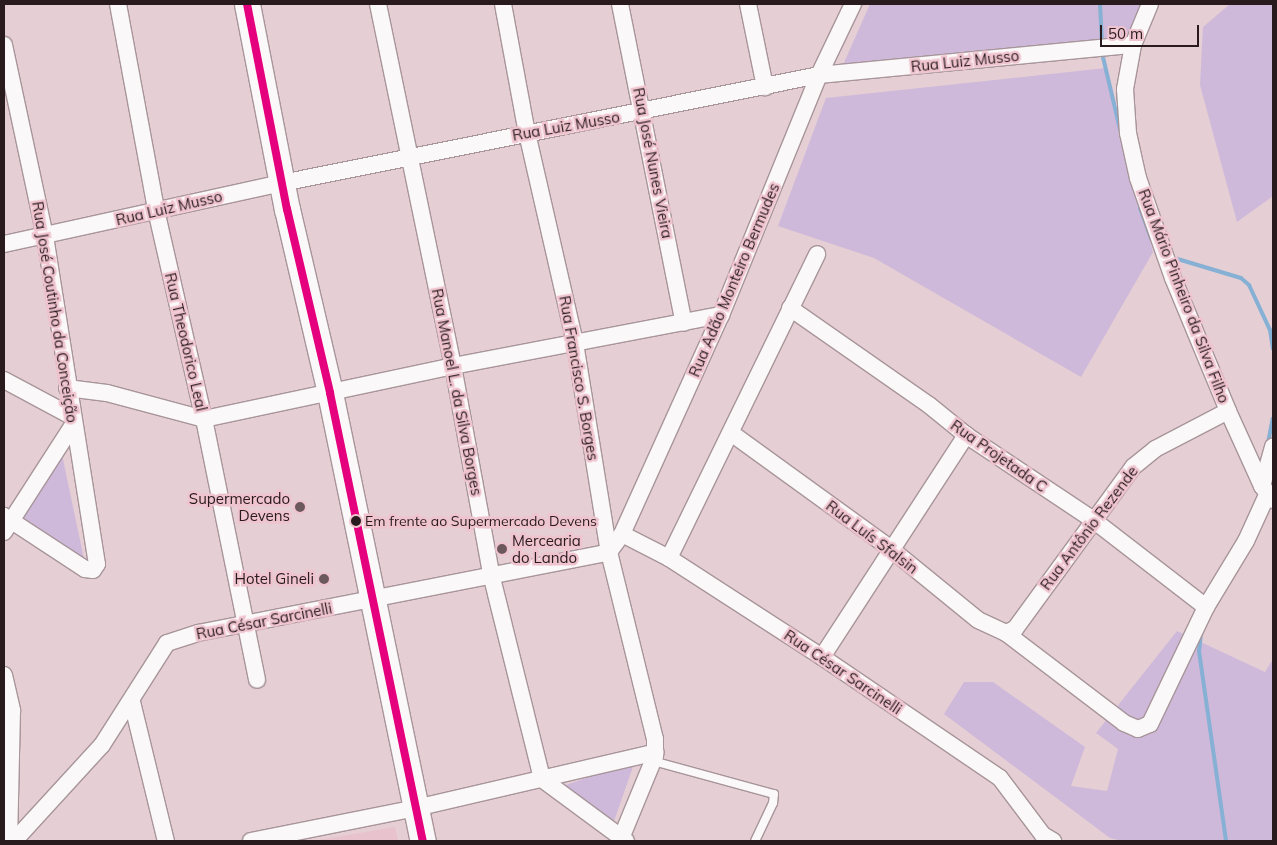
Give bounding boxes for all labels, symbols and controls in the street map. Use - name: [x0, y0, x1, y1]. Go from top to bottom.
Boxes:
- scale bar: [1102, 15, 1201, 47]
- text: 50 m: [1108, 24, 1143, 43]
- street label: Rua Luiz Musso: [910, 46, 1020, 76]
- street label: Rua José Nunes Vieira: [630, 86, 676, 240]
- street label: Rua Luiz Musso: [511, 108, 621, 144]
- street label: Rua Adão Monteiro Bermudes: [685, 180, 783, 380]
- street label: Rua Mário Pinheiro da Silva Filho: [1135, 186, 1233, 406]
- street label: Rua Luiz Musso: [114, 187, 224, 229]
- street label: Rua José Coutinho da Conceição: [29, 200, 81, 424]
- street label: Rua Theodorico Leal: [161, 271, 211, 413]
- street label: Rua Manoel L. da Silva Borges: [428, 287, 486, 497]
- street label: Rua Francisco S. Borges: [556, 294, 602, 462]
- street label: Rua Projetada C: [947, 416, 1051, 496]
- street label: Rua Antônio Rezende: [1037, 463, 1141, 593]
- place label: Supermercado Devens: [189, 489, 290, 524]
- street label: Rua Luís Sfalsin: [823, 497, 921, 577]
- marker: Supermercado Devens: [294, 501, 306, 513]
- place label: Em frente ao Supermercado Devens: [365, 513, 597, 529]
- marker: Em frente ao Supermercado Devens: [351, 516, 361, 526]
- place label: Mercearia do Lando: [512, 531, 581, 566]
- marker: Mercearia do Lando: [496, 543, 508, 555]
- place label: Hotel Gineli: [235, 570, 314, 588]
- marker: Hotel Gineli: [318, 573, 330, 585]
- street label: Rua César Sarcinelli: [195, 599, 333, 643]
- street label: Rua César Sarcinelli: [781, 626, 905, 718]

